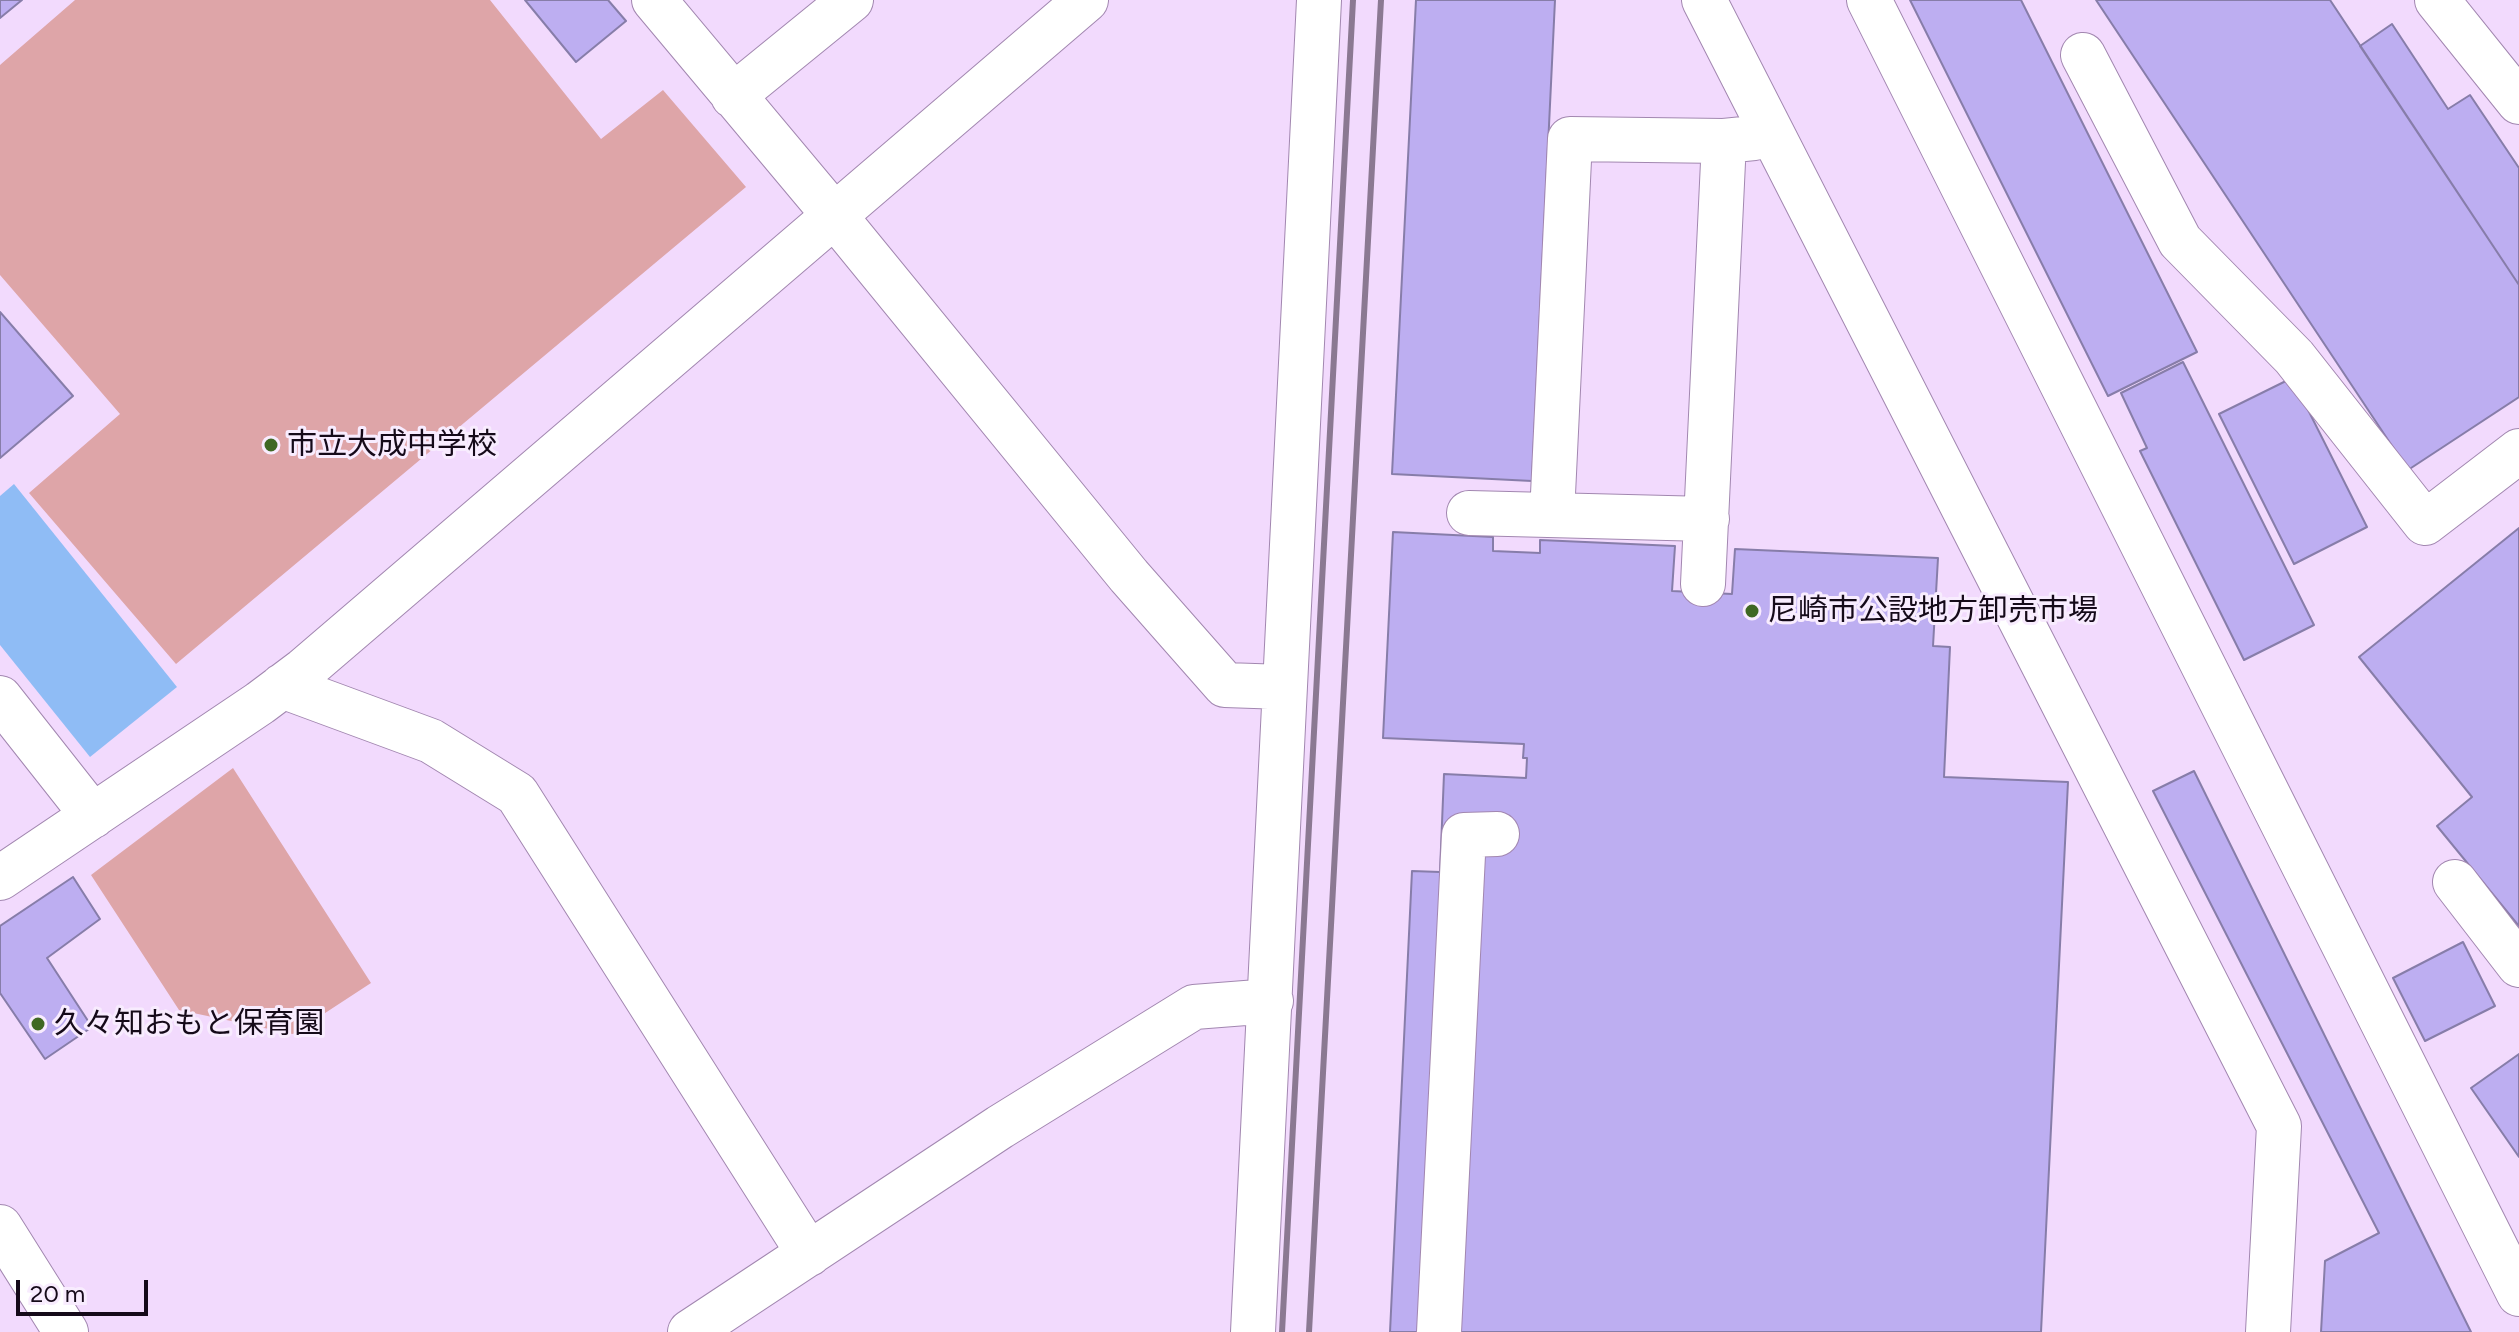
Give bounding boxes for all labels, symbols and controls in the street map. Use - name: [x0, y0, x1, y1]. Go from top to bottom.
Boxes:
- place label: 市立大成中学校: [287, 427, 497, 463]
- marker: 市立大成中学校: [262, 436, 280, 454]
- place label: 尼崎市公設地方卸売市場: [1768, 593, 2098, 629]
- marker: 尼崎市公設地方卸売市場: [1743, 602, 1761, 620]
- place label: 久々知おもと保育園: [54, 1006, 324, 1042]
- marker: 久々知おもと保育園: [29, 1015, 47, 1033]
- scale bar: [20, 1264, 152, 1314]
- text: 20 m: [30, 1279, 85, 1308]

